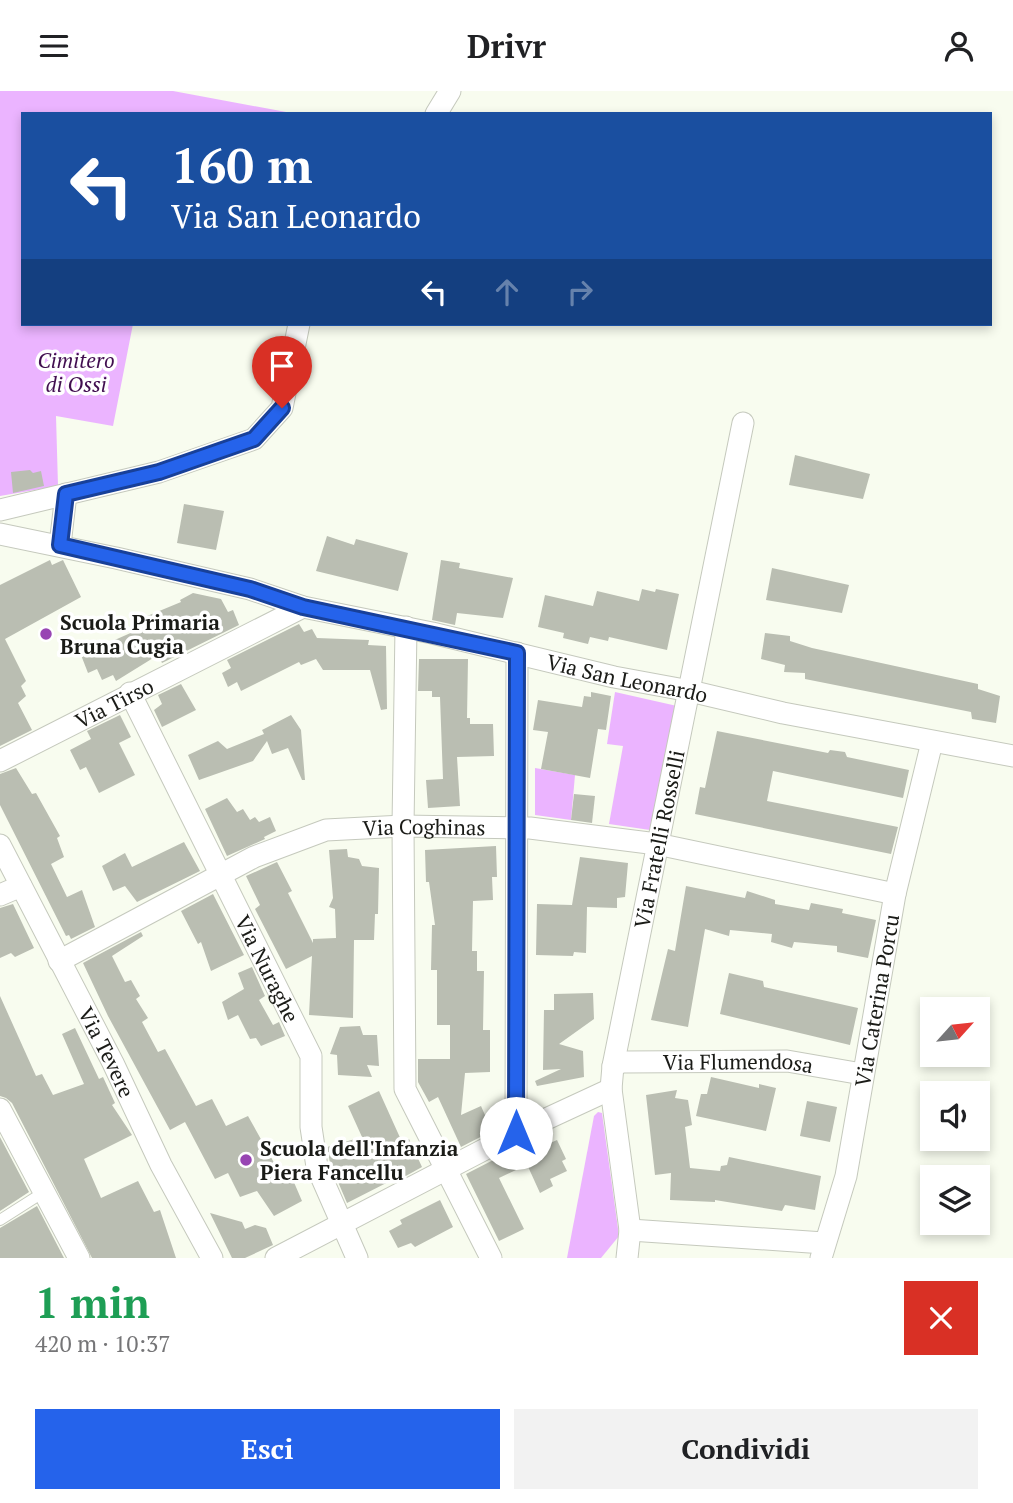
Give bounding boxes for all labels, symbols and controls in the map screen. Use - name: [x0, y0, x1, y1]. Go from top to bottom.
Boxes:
- text: Drivr: [467, 25, 546, 67]
- icon: menu: [35, 27, 73, 65]
- icon: person: [940, 27, 978, 65]
- text: 160 m: [171, 132, 313, 197]
- icon: left: [56, 140, 147, 231]
- text: Via San Leonardo: [171, 195, 421, 237]
- icon: left: [415, 273, 453, 311]
- icon: ahead: [488, 273, 526, 311]
- icon: right: [561, 273, 599, 311]
- pin: [252, 336, 312, 408]
- park label: Cimitero di Ossi: [37, 346, 115, 398]
- icon: arrive: [263, 347, 301, 385]
- place label: Scuola Primaria Bruna Cugia: [60, 608, 220, 660]
- marker: Scuola Primaria Bruna Cugia: [38, 626, 54, 642]
- street label: Via San Leonardo: [544, 647, 711, 709]
- street label: Via Tirso: [70, 671, 158, 735]
- street label: Via Fratelli Rosselli: [627, 747, 691, 931]
- street label: Via Coghinas: [362, 812, 486, 842]
- street label: Via Nuraghe: [229, 910, 306, 1027]
- street label: Via Caterina Porcu: [848, 912, 905, 1089]
- north arrow: [920, 997, 990, 1067]
- map controls: [920, 997, 990, 1235]
- street label: Via Tevere: [72, 1002, 141, 1102]
- street label: Via Flumendosa: [663, 1046, 816, 1079]
- button: sound: [920, 1081, 990, 1151]
- position arrow: [479, 1096, 553, 1170]
- place label: Scuola dell'Infanzia Piera Fancellu: [260, 1134, 459, 1186]
- marker: Scuola dell'Infanzia Piera Fancellu: [238, 1152, 254, 1168]
- button: layers: [920, 1165, 990, 1235]
- text: 1 min: [35, 1274, 150, 1330]
- button: close: [904, 1281, 978, 1355]
- text: 420 m · 10:37: [35, 1328, 170, 1359]
- button: Esci: [35, 1409, 500, 1489]
- button: Condividi: [514, 1409, 978, 1489]

